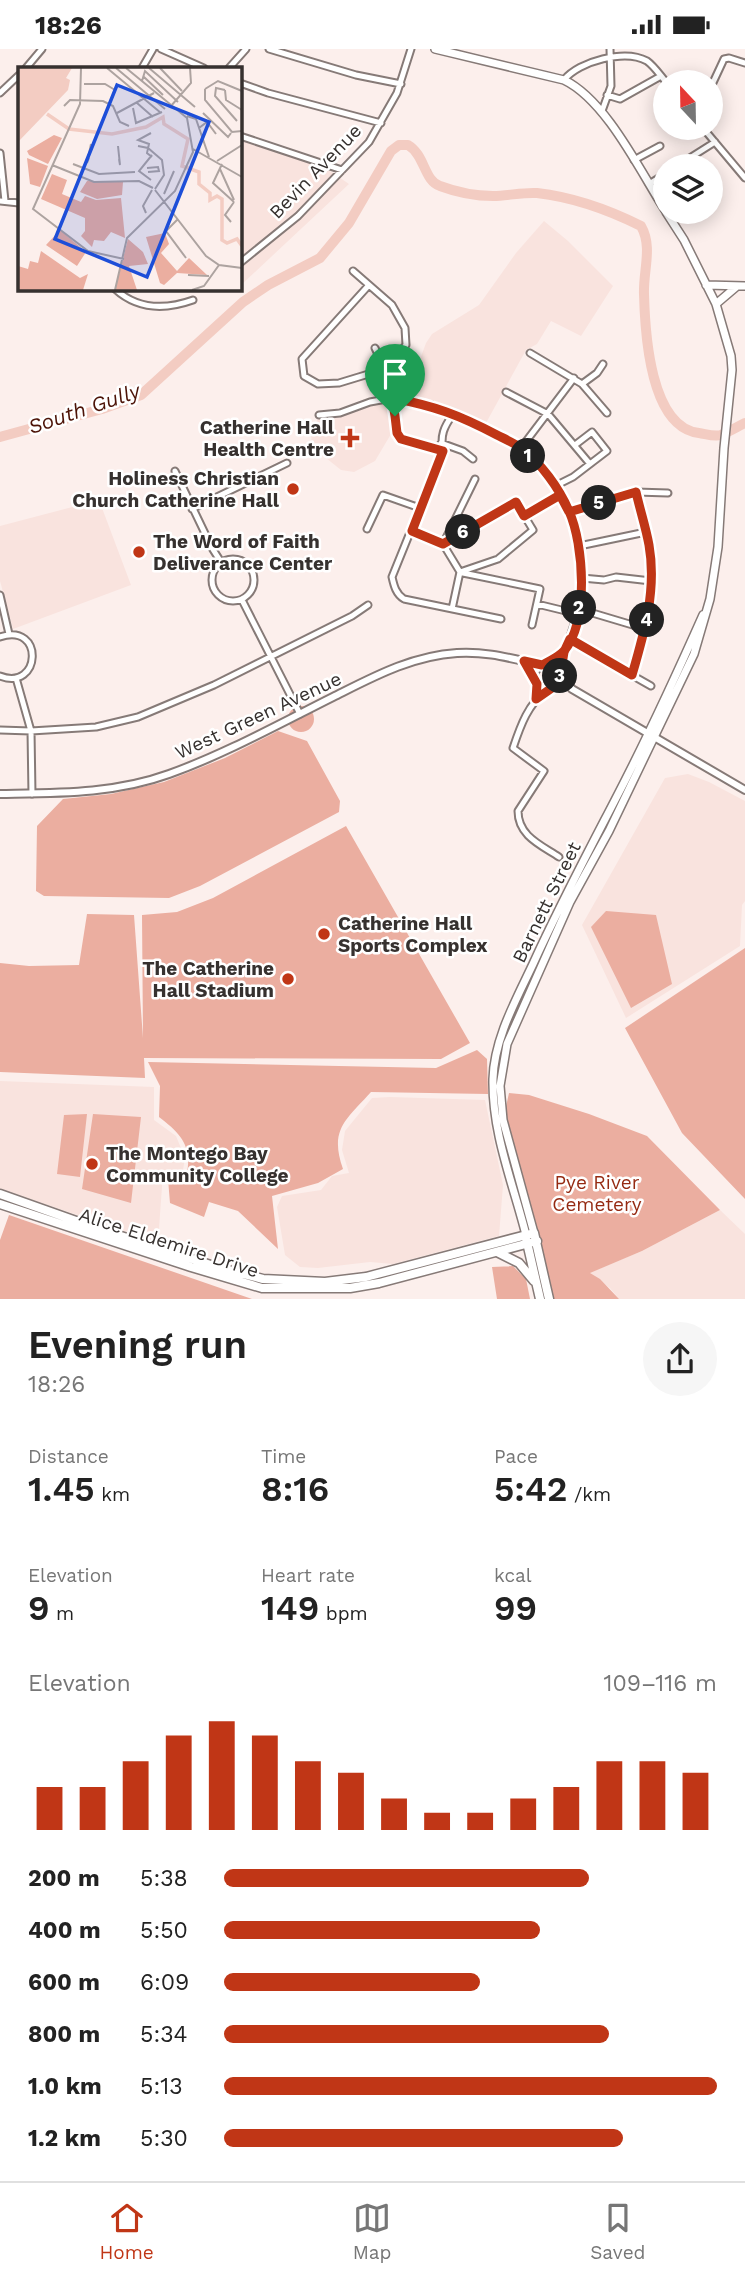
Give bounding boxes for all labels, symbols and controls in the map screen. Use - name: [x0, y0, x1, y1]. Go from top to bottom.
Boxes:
- text: 18:26: [35, 10, 102, 40]
- inset map: [18, 67, 242, 291]
- north arrow: [653, 70, 723, 140]
- map controls: [653, 70, 723, 224]
- street label: Bevin Avenue: [264, 119, 366, 223]
- button: layers: [653, 154, 723, 224]
- pin: [365, 344, 425, 416]
- icon: arrive: [376, 355, 414, 393]
- water label: South Gully: [25, 377, 144, 439]
- place label: Catherine Hall Health Centre: [200, 416, 335, 461]
- marker: Catherine Hall Health Centre: [340, 428, 360, 448]
- pin: 1: [510, 439, 546, 473]
- text: 1: [523, 444, 532, 467]
- place label: Holiness Christian Church Catherine Hall: [72, 467, 280, 512]
- marker: Holiness Christian Church Catherine Hall: [285, 481, 301, 497]
- pin: 5: [582, 485, 616, 521]
- text: 5: [593, 491, 604, 514]
- pin: 6: [446, 515, 480, 549]
- text: 6: [457, 520, 468, 543]
- place label: The Word of Faith Deliverance Center: [153, 530, 333, 575]
- marker: The Word of Faith Deliverance Center: [131, 544, 147, 560]
- pin: 2: [562, 591, 596, 625]
- text: 2: [573, 596, 584, 619]
- pin: 4: [630, 603, 664, 637]
- text: 4: [640, 608, 653, 631]
- pin: 3: [542, 659, 578, 693]
- text: 3: [554, 664, 565, 687]
- street label: West Green Avenue: [171, 667, 345, 764]
- street label: Barnett Street: [507, 838, 586, 966]
- place label: Catherine Hall Sports Complex: [338, 912, 488, 957]
- marker: Catherine Hall Sports Complex: [316, 926, 332, 942]
- place label: The Catherine Hall Stadium: [142, 957, 274, 1002]
- marker: The Catherine Hall Stadium: [280, 971, 296, 987]
- place label: The Montego Bay Community College: [106, 1142, 289, 1187]
- marker: The Montego Bay Community College: [84, 1156, 100, 1172]
- park label: Pye River Cemetery: [552, 1171, 642, 1216]
- street label: Alice Eldemire Drive: [76, 1203, 262, 1282]
- button: share: [643, 1322, 717, 1396]
- text: Evening run: [28, 1323, 247, 1367]
- text: 18:26: [28, 1371, 85, 1398]
- text: Distance: [28, 1445, 109, 1468]
- text: Time: [261, 1445, 306, 1468]
- text: Pace: [494, 1445, 538, 1468]
- text: 1.45: [28, 1468, 95, 1510]
- text: 8:16: [261, 1468, 329, 1510]
- text: 5:42: [494, 1468, 567, 1510]
- text: km: [95, 1483, 130, 1506]
- text: /km: [567, 1483, 611, 1506]
- text: Elevation: [28, 1564, 113, 1587]
- text: Heart rate: [261, 1564, 355, 1587]
- text: kcal: [494, 1564, 532, 1587]
- text: 9: [28, 1587, 50, 1629]
- text: 149: [261, 1587, 319, 1629]
- text: 99: [494, 1587, 537, 1629]
- text: m: [50, 1602, 74, 1625]
- text: bpm: [319, 1602, 368, 1625]
- text: Elevation: [28, 1670, 131, 1697]
- text: 109–116 m: [604, 1670, 717, 1697]
- text: 200 m: [28, 1865, 100, 1892]
- text: 5:38: [140, 1865, 188, 1892]
- text: 400 m: [28, 1917, 101, 1944]
- text: 5:50: [140, 1917, 188, 1944]
- text: 600 m: [28, 1969, 100, 1996]
- text: 6:09: [140, 1969, 189, 1996]
- text: 800 m: [28, 2021, 100, 2048]
- text: 5:34: [140, 2021, 188, 2048]
- text: 1.0 km: [28, 2073, 102, 2100]
- text: 5:13: [140, 2073, 183, 2100]
- text: 1.2 km: [28, 2125, 101, 2152]
- text: 5:30: [140, 2125, 188, 2152]
- tab: Home: [99, 2199, 154, 2264]
- tab: Map: [353, 2199, 391, 2264]
- tab: Saved: [590, 2199, 646, 2264]

